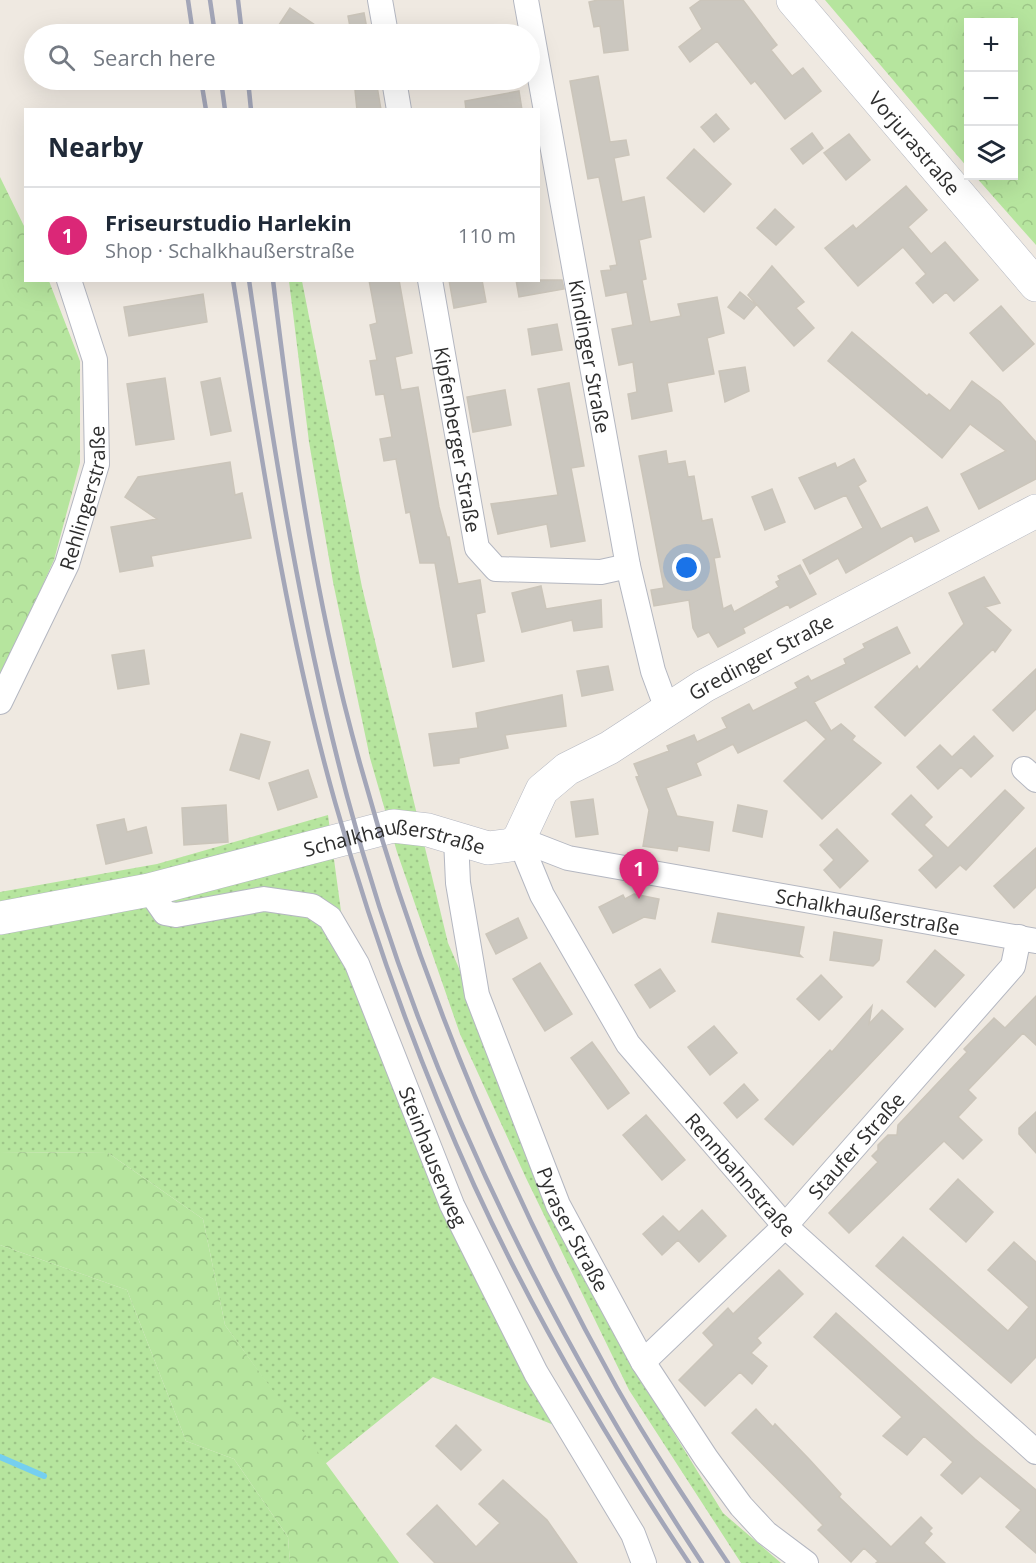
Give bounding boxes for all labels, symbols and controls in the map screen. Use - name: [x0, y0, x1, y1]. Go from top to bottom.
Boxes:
- map controls: [964, 18, 1018, 180]
- button: +: [964, 18, 1018, 72]
- search box: [24, 24, 540, 90]
- icon: search: [45, 41, 78, 74]
- text: Search here: [93, 42, 216, 72]
- button: −: [964, 72, 1018, 126]
- street label: Vorjurastraße: [863, 85, 967, 201]
- button: layers: [964, 126, 1018, 180]
- text: Nearby: [48, 129, 143, 165]
- text: Friseurstudio Harlekin: [105, 207, 352, 237]
- text: 1: [62, 222, 73, 249]
- text: 110 m: [458, 222, 516, 249]
- text: Shop · Schalkhaußerstraße: [105, 237, 355, 264]
- street label: Kindinger Straße: [563, 277, 617, 435]
- street label: Kipfenberger Straße: [428, 345, 488, 535]
- street label: Rehlingerstraße: [52, 425, 111, 573]
- your location: [672, 553, 701, 582]
- street label: Gredinger Straße: [683, 607, 838, 706]
- street label: Schalkhaußerstraße: [300, 812, 489, 862]
- pin: 1: [620, 850, 658, 899]
- street label: Schalkhaußerstraße: [773, 882, 962, 941]
- street label: Steinhauserweg: [393, 1082, 474, 1231]
- street label: Staufer Straße: [801, 1086, 910, 1205]
- street label: Rennbahnstraße: [680, 1107, 801, 1243]
- street label: Pyraser Straße: [531, 1163, 616, 1296]

